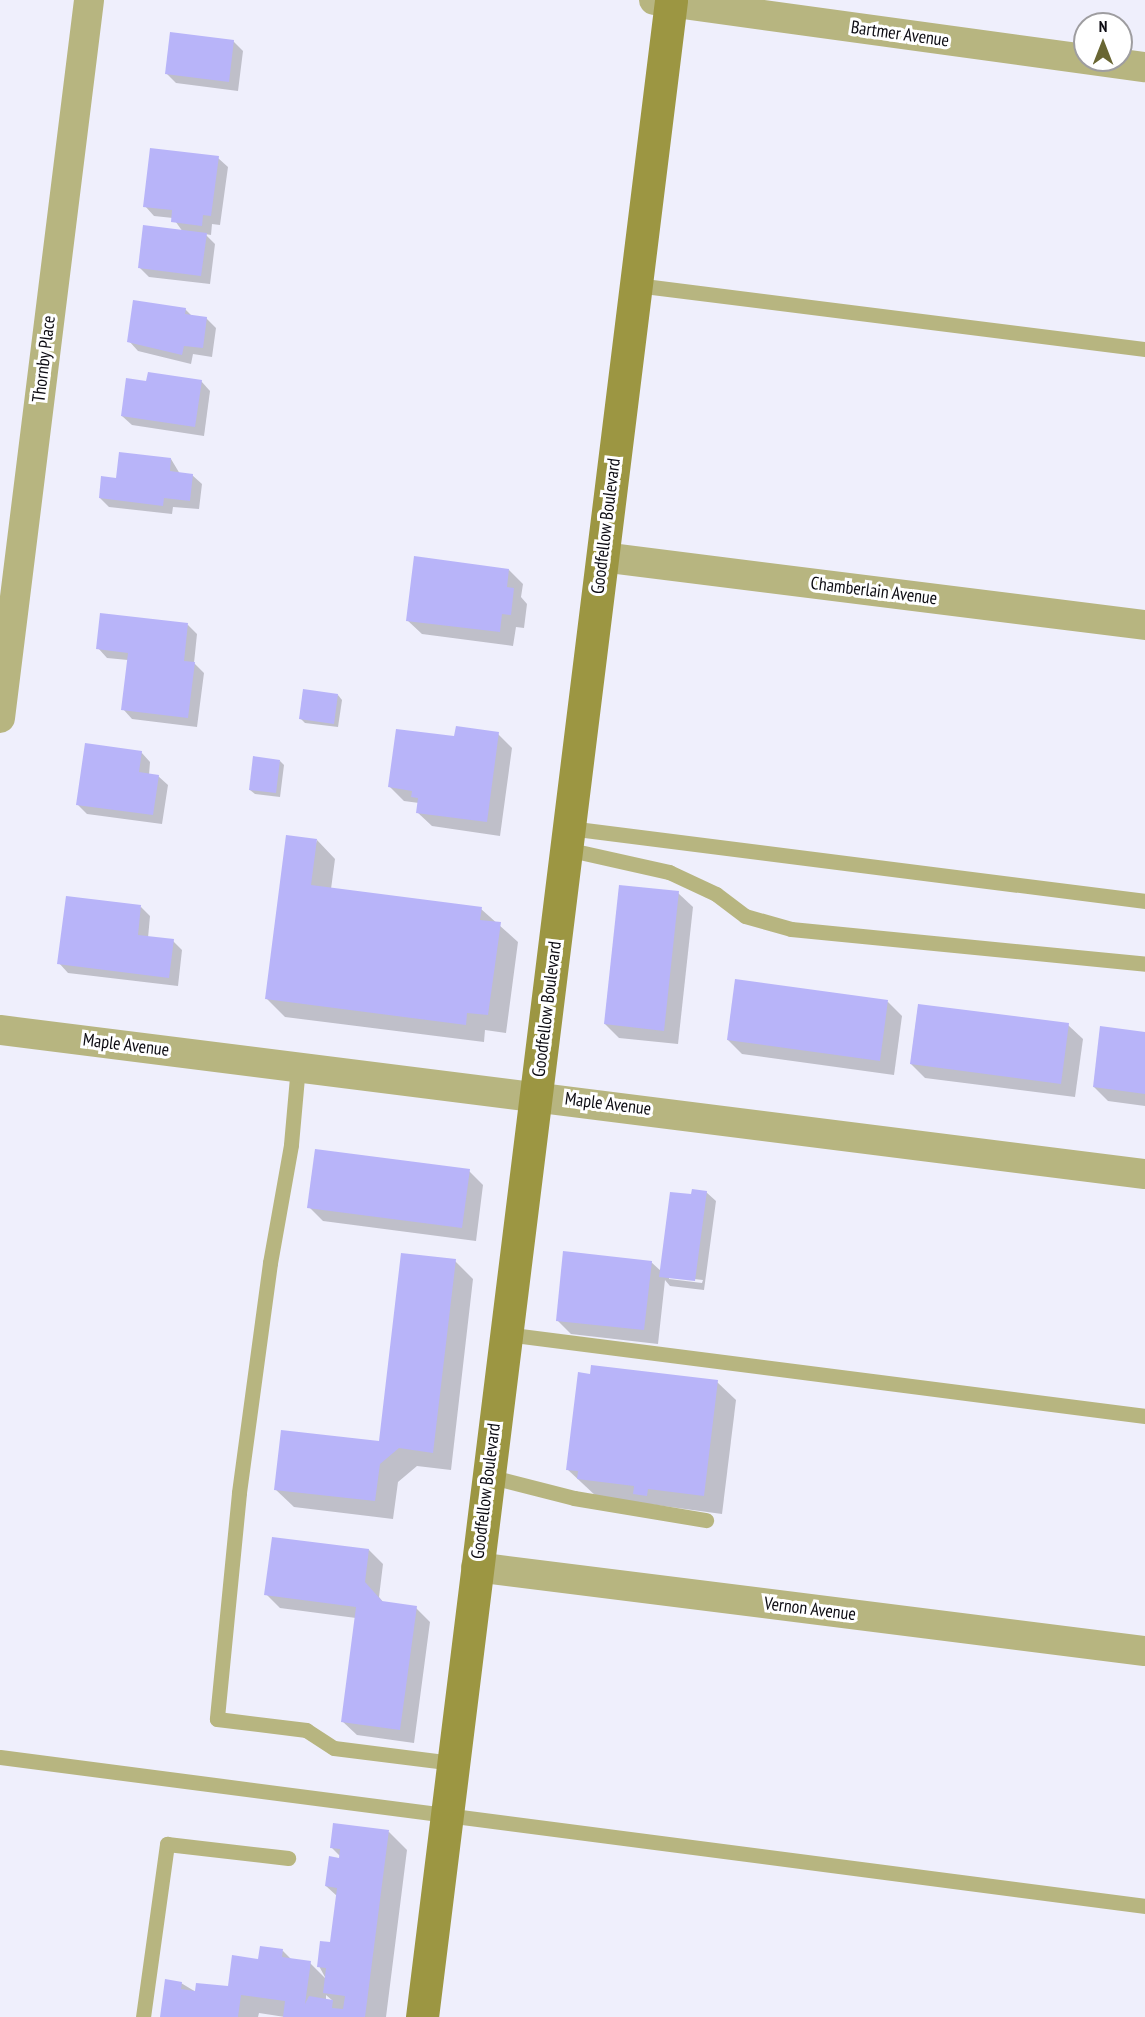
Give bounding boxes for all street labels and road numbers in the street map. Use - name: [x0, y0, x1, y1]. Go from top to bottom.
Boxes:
- street label: Bartmer Avenue: [849, 16, 951, 52]
- street label: Thornby Place: [28, 314, 60, 404]
- street label: Goodfellow Boulevard: [587, 457, 625, 595]
- street label: Chamberlain Avenue: [809, 572, 939, 610]
- street label: Goodfellow Boulevard: [528, 940, 566, 1078]
- street label: Maple Avenue: [81, 1029, 171, 1061]
- street label: Maple Avenue: [563, 1088, 653, 1120]
- street label: Goodfellow Boulevard: [467, 1422, 505, 1560]
- street label: Vernon Avenue: [763, 1593, 857, 1625]

